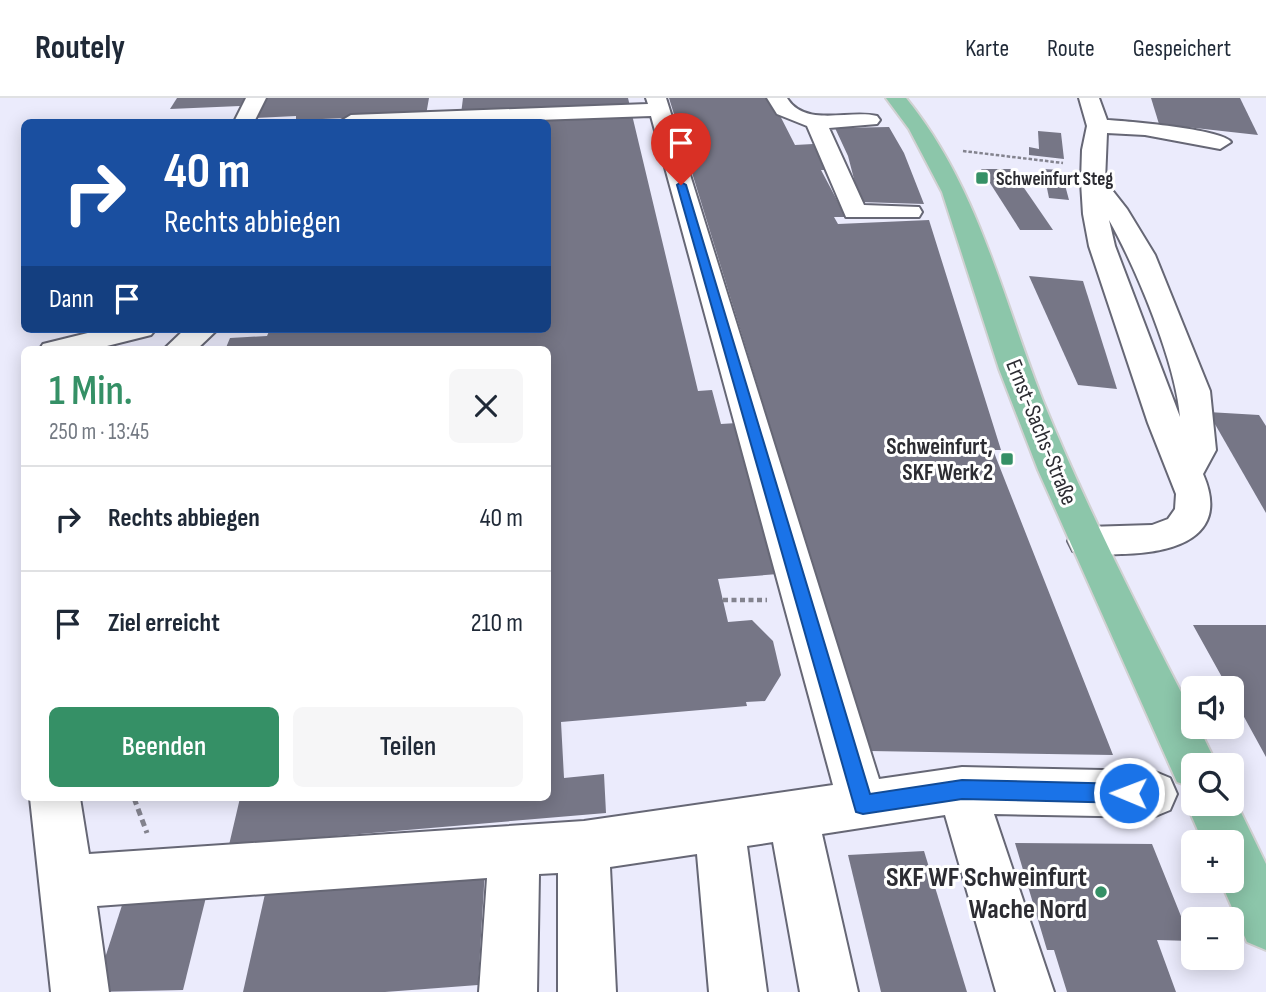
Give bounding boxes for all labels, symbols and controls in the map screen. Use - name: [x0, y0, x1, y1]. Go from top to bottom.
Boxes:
- text: Routely: [35, 28, 125, 68]
- text: Karte: [965, 34, 1009, 63]
- text: Route: [1047, 34, 1095, 63]
- text: Gespeichert: [1133, 34, 1231, 63]
- pin: [651, 113, 711, 185]
- icon: arrive: [662, 124, 700, 162]
- text: 40 m: [164, 143, 250, 202]
- icon: right: [49, 147, 140, 238]
- place label: Schweinfurt Steg: [996, 168, 1113, 191]
- marker: Schweinfurt Steg: [974, 170, 990, 186]
- text: Rechts abbiegen: [164, 203, 341, 242]
- icon: arrive: [108, 280, 146, 318]
- text: Dann: [49, 284, 94, 315]
- street label: Ernst-Sachs-Straße: [999, 355, 1083, 509]
- text: 1 Min.: [49, 366, 133, 417]
- button: close: [449, 369, 523, 443]
- text: 250 m · 13:45: [49, 418, 149, 446]
- place label: Schweinfurt, SKF Werk 2: [886, 433, 993, 487]
- marker: Schweinfurt, SKF Werk 2: [999, 451, 1015, 467]
- icon: right: [49, 500, 87, 538]
- text: Rechts abbiegen: [108, 503, 260, 534]
- text: 40 m: [480, 503, 523, 534]
- icon: arrive: [49, 605, 87, 643]
- text: Ziel erreicht: [108, 608, 220, 639]
- text: 210 m: [471, 608, 523, 639]
- map controls: [1181, 676, 1244, 970]
- button: sound: [1181, 676, 1244, 739]
- button: Beenden: [49, 707, 279, 787]
- button: Teilen: [293, 707, 523, 787]
- button: search: [1181, 753, 1244, 816]
- position arrow: [1092, 756, 1166, 830]
- button: +: [1181, 830, 1244, 893]
- place label: SKF WF Schweinfurt Wache Nord: [886, 861, 1087, 926]
- marker: SKF WF Schweinfurt Wache Nord: [1093, 884, 1109, 900]
- button: −: [1181, 907, 1244, 970]

